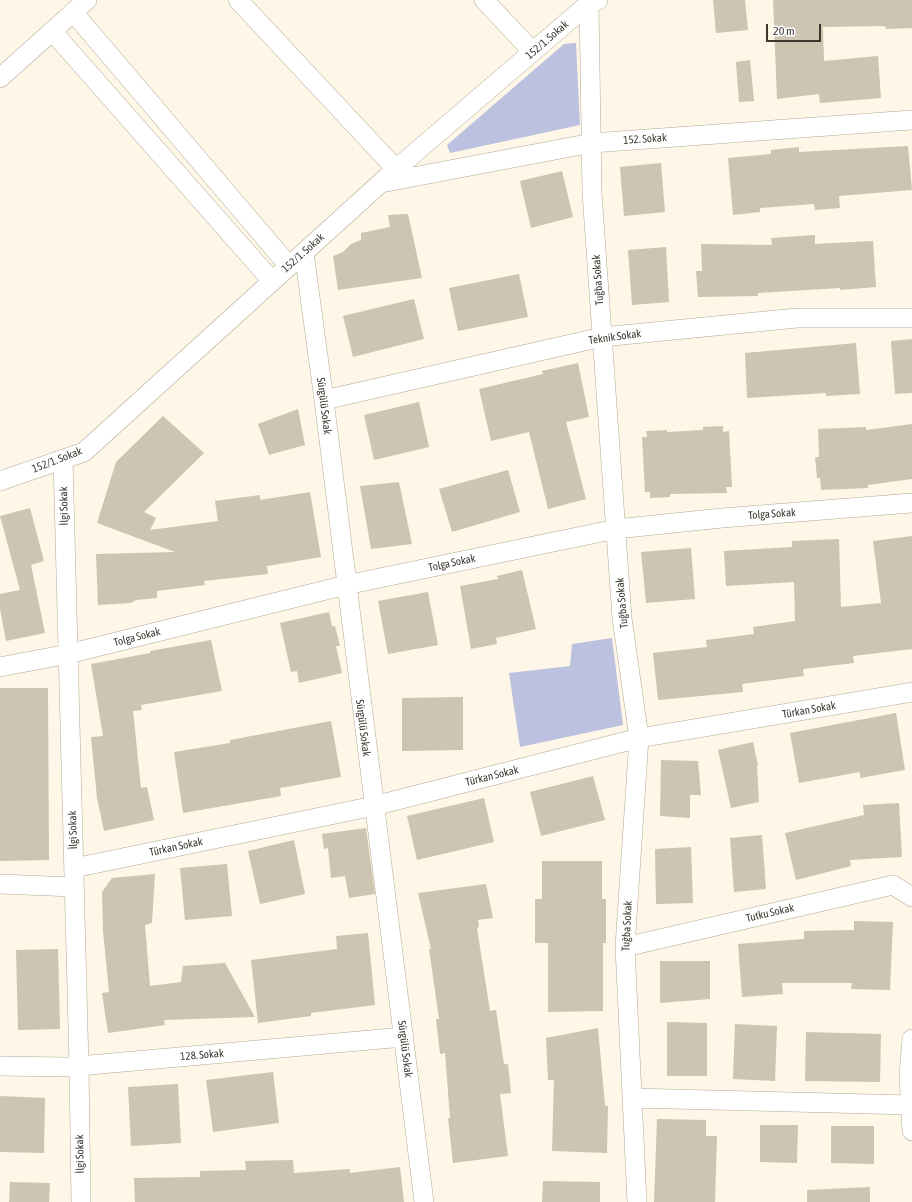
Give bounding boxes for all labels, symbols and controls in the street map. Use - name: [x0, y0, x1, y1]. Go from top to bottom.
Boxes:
- scale bar: [768, 16, 823, 42]
- street label: 152/1. Sokak: [523, 18, 571, 62]
- text: 20 m: [773, 24, 795, 38]
- street label: 152. Sokak: [623, 131, 667, 147]
- street label: 152/1. Sokak: [279, 231, 327, 275]
- street label: Tuğba Sokak: [590, 254, 606, 306]
- street label: Teknik Sokak: [588, 327, 642, 347]
- street label: Sürgülü Sokak: [314, 377, 334, 435]
- street label: 152/1. Sokak: [30, 444, 84, 476]
- street label: İlgi Sokak: [57, 486, 71, 526]
- street label: Tolga Sokak: [748, 506, 796, 522]
- street label: Tolga Sokak: [427, 552, 477, 574]
- street label: Tuğba Sokak: [613, 577, 631, 629]
- street label: Tolga Sokak: [112, 625, 162, 649]
- street label: Sürgülü Sokak: [353, 699, 373, 757]
- street label: Türkan Sokak: [781, 699, 837, 721]
- street label: Türkan Sokak: [464, 763, 520, 789]
- street label: İlgi Sokak: [66, 810, 80, 850]
- street label: Türkan Sokak: [148, 835, 204, 859]
- street label: Tuğba Sokak: [619, 900, 635, 952]
- street label: Tutku Sokak: [745, 901, 795, 925]
- street label: Sürgülü Sokak: [395, 1020, 415, 1078]
- street label: 128. Sokak: [180, 1047, 224, 1063]
- street label: İlgi Sokak: [73, 1134, 87, 1174]

